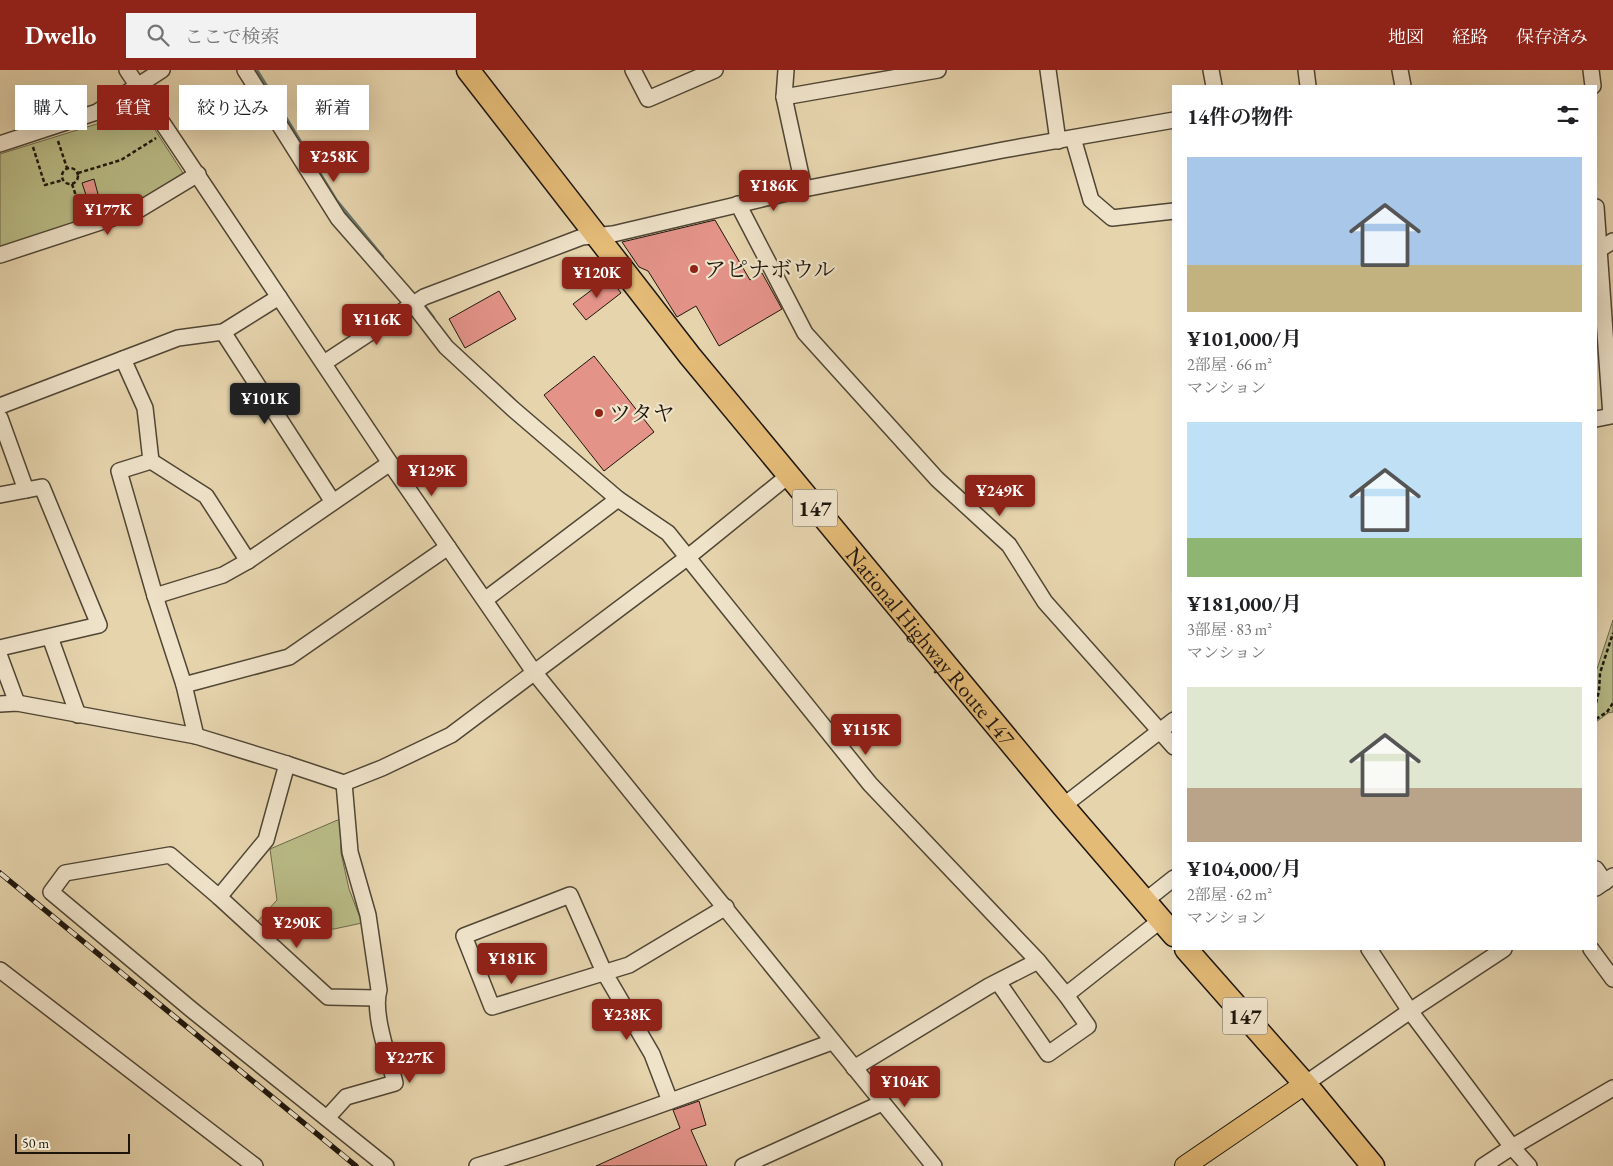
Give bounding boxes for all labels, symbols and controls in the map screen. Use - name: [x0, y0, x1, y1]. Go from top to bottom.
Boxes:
- search box: [126, 13, 476, 58]
- text: Dwello: [25, 20, 96, 51]
- icon: search: [144, 21, 172, 49]
- text: ここで検索: [184, 24, 279, 49]
- text: 地図: [1388, 25, 1424, 48]
- text: 経路: [1452, 25, 1488, 48]
- text: 保存済み: [1516, 25, 1588, 48]
- chip: 購入: [15, 85, 87, 130]
- chip: 賃貸: [97, 85, 169, 130]
- chip: 絞り込み: [179, 85, 287, 130]
- chip: 新着: [297, 85, 369, 130]
- icon: filters: [1554, 101, 1582, 129]
- text: 14件の物件: [1187, 103, 1293, 130]
- pin: ¥258K: [299, 140, 369, 183]
- text: ¥258K: [310, 146, 358, 167]
- pin: ¥186K: [739, 170, 809, 212]
- text: ¥186K: [750, 175, 798, 196]
- icon: home: [1340, 190, 1430, 280]
- pin: ¥177K: [73, 194, 143, 236]
- text: ¥177K: [84, 199, 132, 220]
- place label: アピナボウル: [704, 255, 835, 284]
- pin: ¥120K: [562, 256, 632, 299]
- text: ¥120K: [573, 262, 621, 283]
- marker: アピナボウル: [688, 263, 700, 275]
- pin: ¥116K: [342, 304, 412, 346]
- text: ¥116K: [353, 309, 401, 330]
- text: ¥101,000/月: [1187, 325, 1302, 352]
- text: 2部屋 · 66 m²: [1187, 354, 1272, 375]
- text: マンション: [1187, 377, 1266, 398]
- pin: ¥101K: [230, 382, 300, 425]
- text: ¥101K: [241, 388, 289, 409]
- place label: ツタヤ: [609, 399, 675, 428]
- marker: ツタヤ: [593, 407, 605, 419]
- pin: ¥129K: [397, 454, 467, 497]
- icon: home: [1340, 455, 1430, 545]
- text: ¥129K: [408, 460, 456, 481]
- pin: ¥249K: [965, 474, 1035, 517]
- text: ¥249K: [976, 480, 1024, 501]
- road number: 147: [792, 489, 838, 526]
- street label: National Highway Route 147: [840, 541, 1022, 752]
- text: ¥181,000/月: [1187, 590, 1302, 617]
- text: 3部屋 · 83 m²: [1187, 619, 1272, 640]
- text: マンション: [1187, 642, 1266, 663]
- pin: ¥115K: [831, 714, 901, 756]
- text: ¥115K: [842, 719, 890, 740]
- icon: home: [1340, 720, 1430, 810]
- text: ¥104,000/月: [1187, 855, 1302, 882]
- text: 2部屋 · 62 m²: [1187, 884, 1272, 905]
- pin: ¥290K: [262, 906, 332, 949]
- text: マンション: [1187, 907, 1266, 928]
- text: ¥290K: [273, 912, 321, 933]
- pin: ¥181K: [477, 942, 547, 985]
- text: ¥181K: [488, 948, 536, 969]
- pin: ¥238K: [592, 998, 662, 1041]
- road number: 147: [1222, 998, 1268, 1034]
- text: ¥238K: [603, 1004, 651, 1025]
- pin: ¥227K: [375, 1042, 445, 1084]
- text: ¥227K: [386, 1047, 434, 1068]
- pin: ¥104K: [870, 1066, 940, 1108]
- text: ¥104K: [881, 1071, 929, 1092]
- scale bar: [15, 1131, 130, 1154]
- text: 50 m: [22, 1134, 49, 1152]

